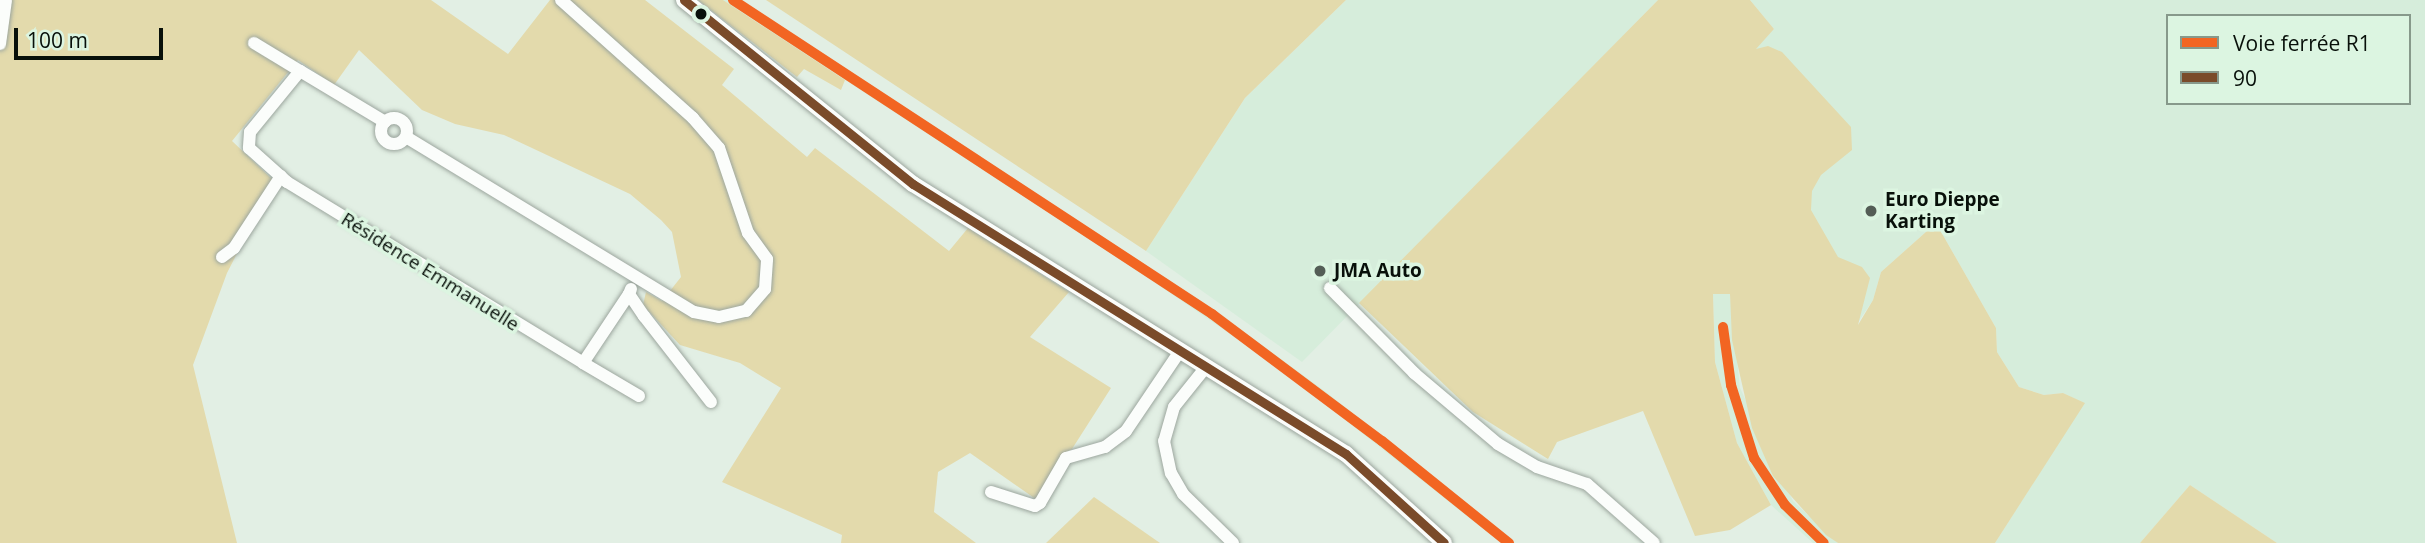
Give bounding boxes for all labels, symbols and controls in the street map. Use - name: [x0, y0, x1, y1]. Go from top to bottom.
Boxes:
- unlabelled marker: [694, 7, 708, 21]
- scale bar: [18, 14, 166, 58]
- legend: [2166, 14, 2411, 105]
- text: 100 m: [27, 26, 88, 54]
- text: Voie ferrée R1: [2233, 29, 2371, 57]
- text: 90: [2233, 64, 2257, 92]
- place label: Euro Dieppe Karting: [1885, 189, 2000, 233]
- marker: Euro Dieppe Karting: [1863, 203, 1879, 219]
- street label: Résidence Emmanuelle: [337, 208, 523, 336]
- place label: JMA Auto: [1334, 260, 1422, 282]
- marker: JMA Auto: [1312, 263, 1328, 279]

